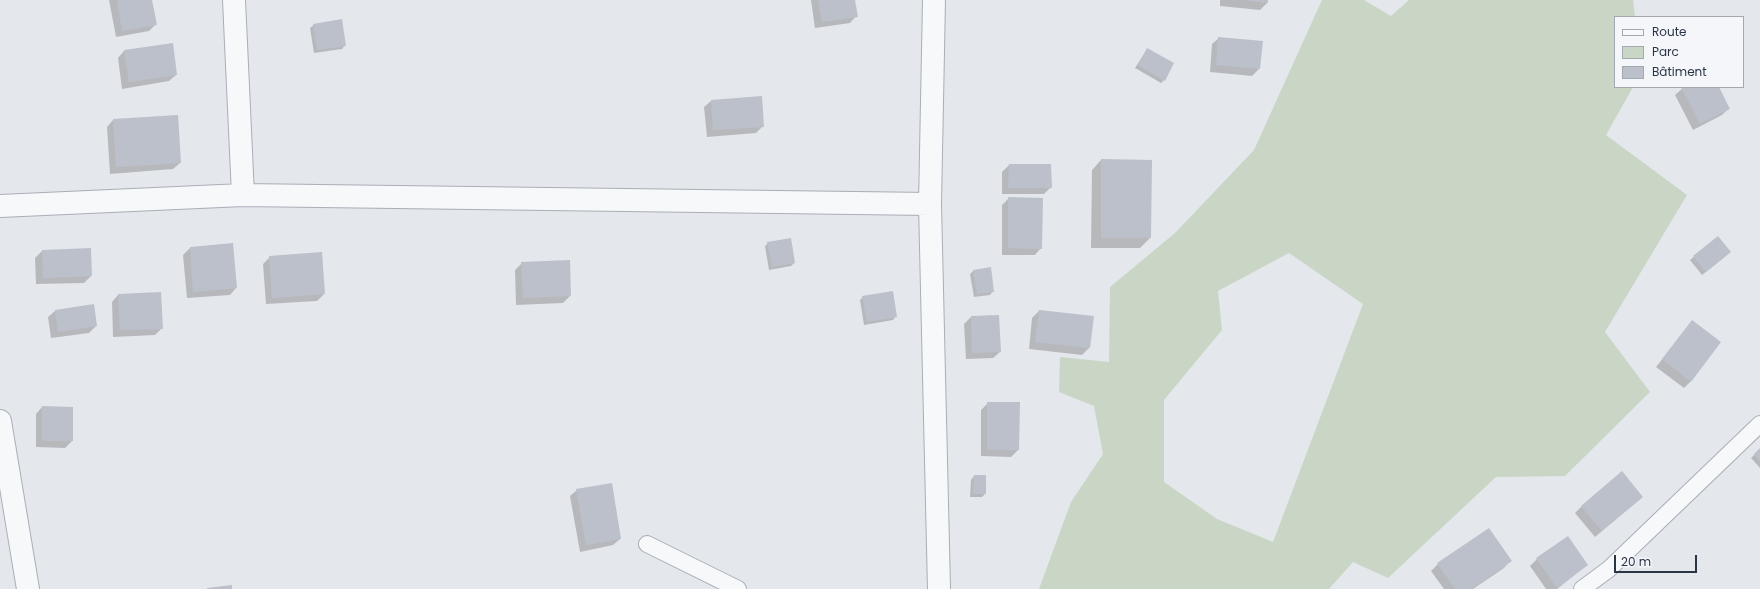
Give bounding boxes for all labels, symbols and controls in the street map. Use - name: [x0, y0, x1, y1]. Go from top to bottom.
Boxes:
- legend: [1614, 16, 1744, 88]
- text: Route: [1652, 23, 1686, 40]
- text: Parc: [1652, 43, 1679, 60]
- text: Bâtiment: [1652, 63, 1707, 80]
- scale bar: [1616, 547, 1699, 573]
- text: 20 m: [1621, 553, 1651, 570]

